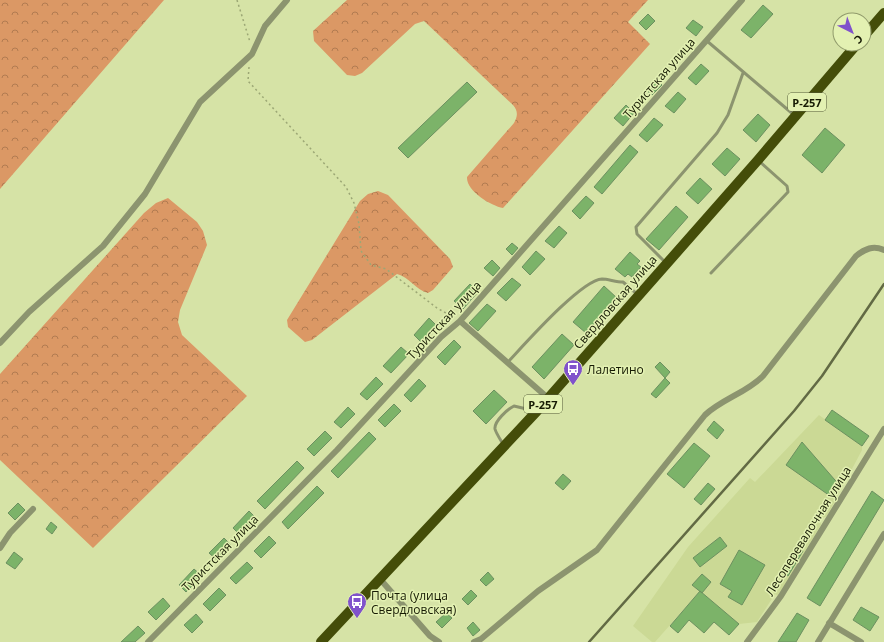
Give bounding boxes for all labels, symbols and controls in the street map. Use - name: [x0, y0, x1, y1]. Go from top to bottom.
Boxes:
- north arrow: [832, 12, 872, 52]
- text: С: [851, 32, 867, 48]
- street label: Туристская улица: [619, 34, 699, 122]
- road number: Р-257: [788, 93, 826, 111]
- street label: Свердловская улица: [569, 251, 661, 353]
- street label: Туристская улица: [403, 277, 485, 363]
- bus stop icon: Лалетино: [562, 358, 584, 386]
- place label: Лалетино: [587, 361, 644, 378]
- road number: Р-257: [524, 395, 562, 413]
- street label: Лесоперевалочная улица: [761, 463, 855, 599]
- street label: Туристская улица: [178, 511, 262, 595]
- place label: Почта (улица Свердловская): [371, 587, 457, 618]
- bus stop icon: Почта (улица Свердловская): [346, 591, 368, 619]

